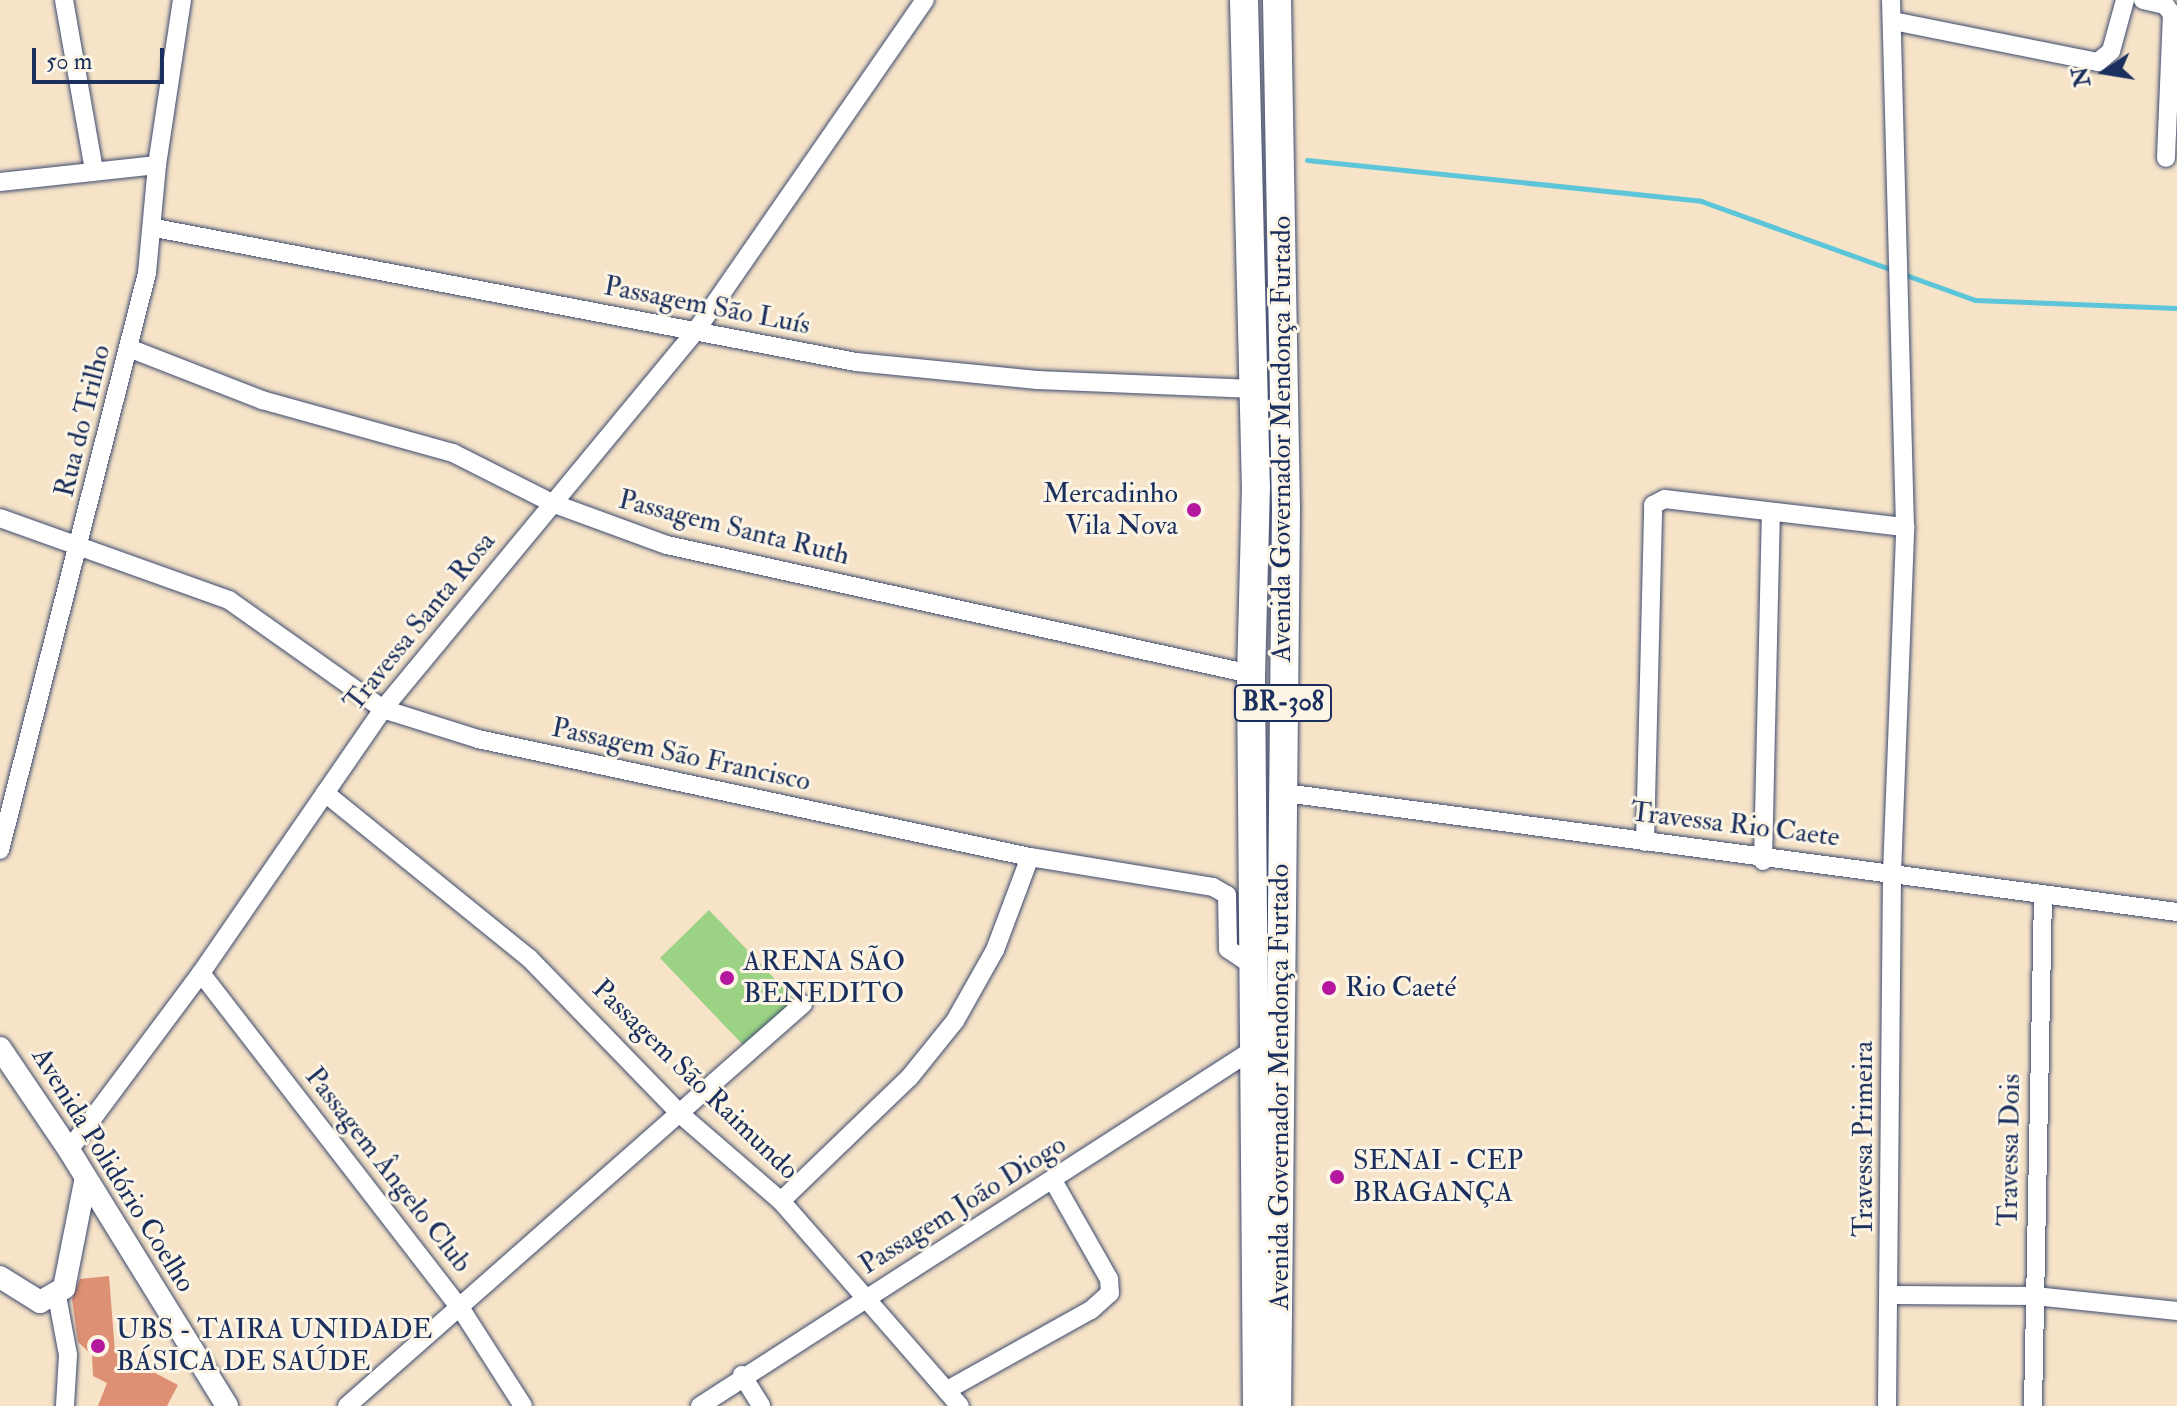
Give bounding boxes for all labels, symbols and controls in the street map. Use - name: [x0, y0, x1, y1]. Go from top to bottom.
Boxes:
- scale bar: [36, 32, 168, 82]
- north arrow: [2065, 32, 2145, 112]
- text: 50 m: [46, 46, 92, 77]
- text: N: [2066, 64, 2097, 90]
- street label: Avenida Governador Mendonça Furtado: [1265, 216, 1299, 662]
- street label: Passagem São Luís: [601, 270, 813, 342]
- street label: Rua do Trilho: [48, 341, 118, 501]
- place label: Mercadinho Vila Nova: [1043, 477, 1178, 543]
- street label: Passagem Santa Ruth: [615, 483, 853, 573]
- marker: Mercadinho Vila Nova: [1185, 501, 1203, 519]
- street label: Travessa Santa Rosa: [337, 525, 503, 719]
- road number: BR-308: [1233, 681, 1333, 725]
- street label: Passagem São Francisco: [549, 711, 813, 799]
- street label: Travessa Rio Caete: [1628, 795, 1842, 855]
- street label: Avenida Governador Mendonça Furtado: [1263, 864, 1297, 1310]
- place label: ARENA SÃO BENEDITO: [743, 945, 905, 1011]
- marker: ARENA SÃO BENEDITO: [718, 969, 736, 987]
- place label: Rio Caeté: [1345, 971, 1456, 1005]
- street label: Passagem São Raimundo: [585, 973, 805, 1187]
- marker: Rio Caeté: [1320, 979, 1338, 997]
- street label: Avenida Polidório Coelho: [24, 1041, 202, 1299]
- street label: Travessa Primeira: [1847, 1041, 1881, 1237]
- street label: Passagem Ângelo Club: [298, 1061, 478, 1279]
- street label: Travessa Dois: [1992, 1073, 2028, 1227]
- street label: Passagem João Diogo: [854, 1128, 1072, 1282]
- place label: SENAI - CEP BRAGANÇA: [1353, 1144, 1523, 1210]
- marker: SENAI - CEP BRAGANÇA: [1328, 1168, 1346, 1186]
- place label: UBS - TAIRA UNIDADE BÁSICA DE SAÚDE: [116, 1313, 432, 1379]
- marker: UBS - TAIRA UNIDADE BÁSICA DE SAÚDE: [87, 1335, 109, 1357]

